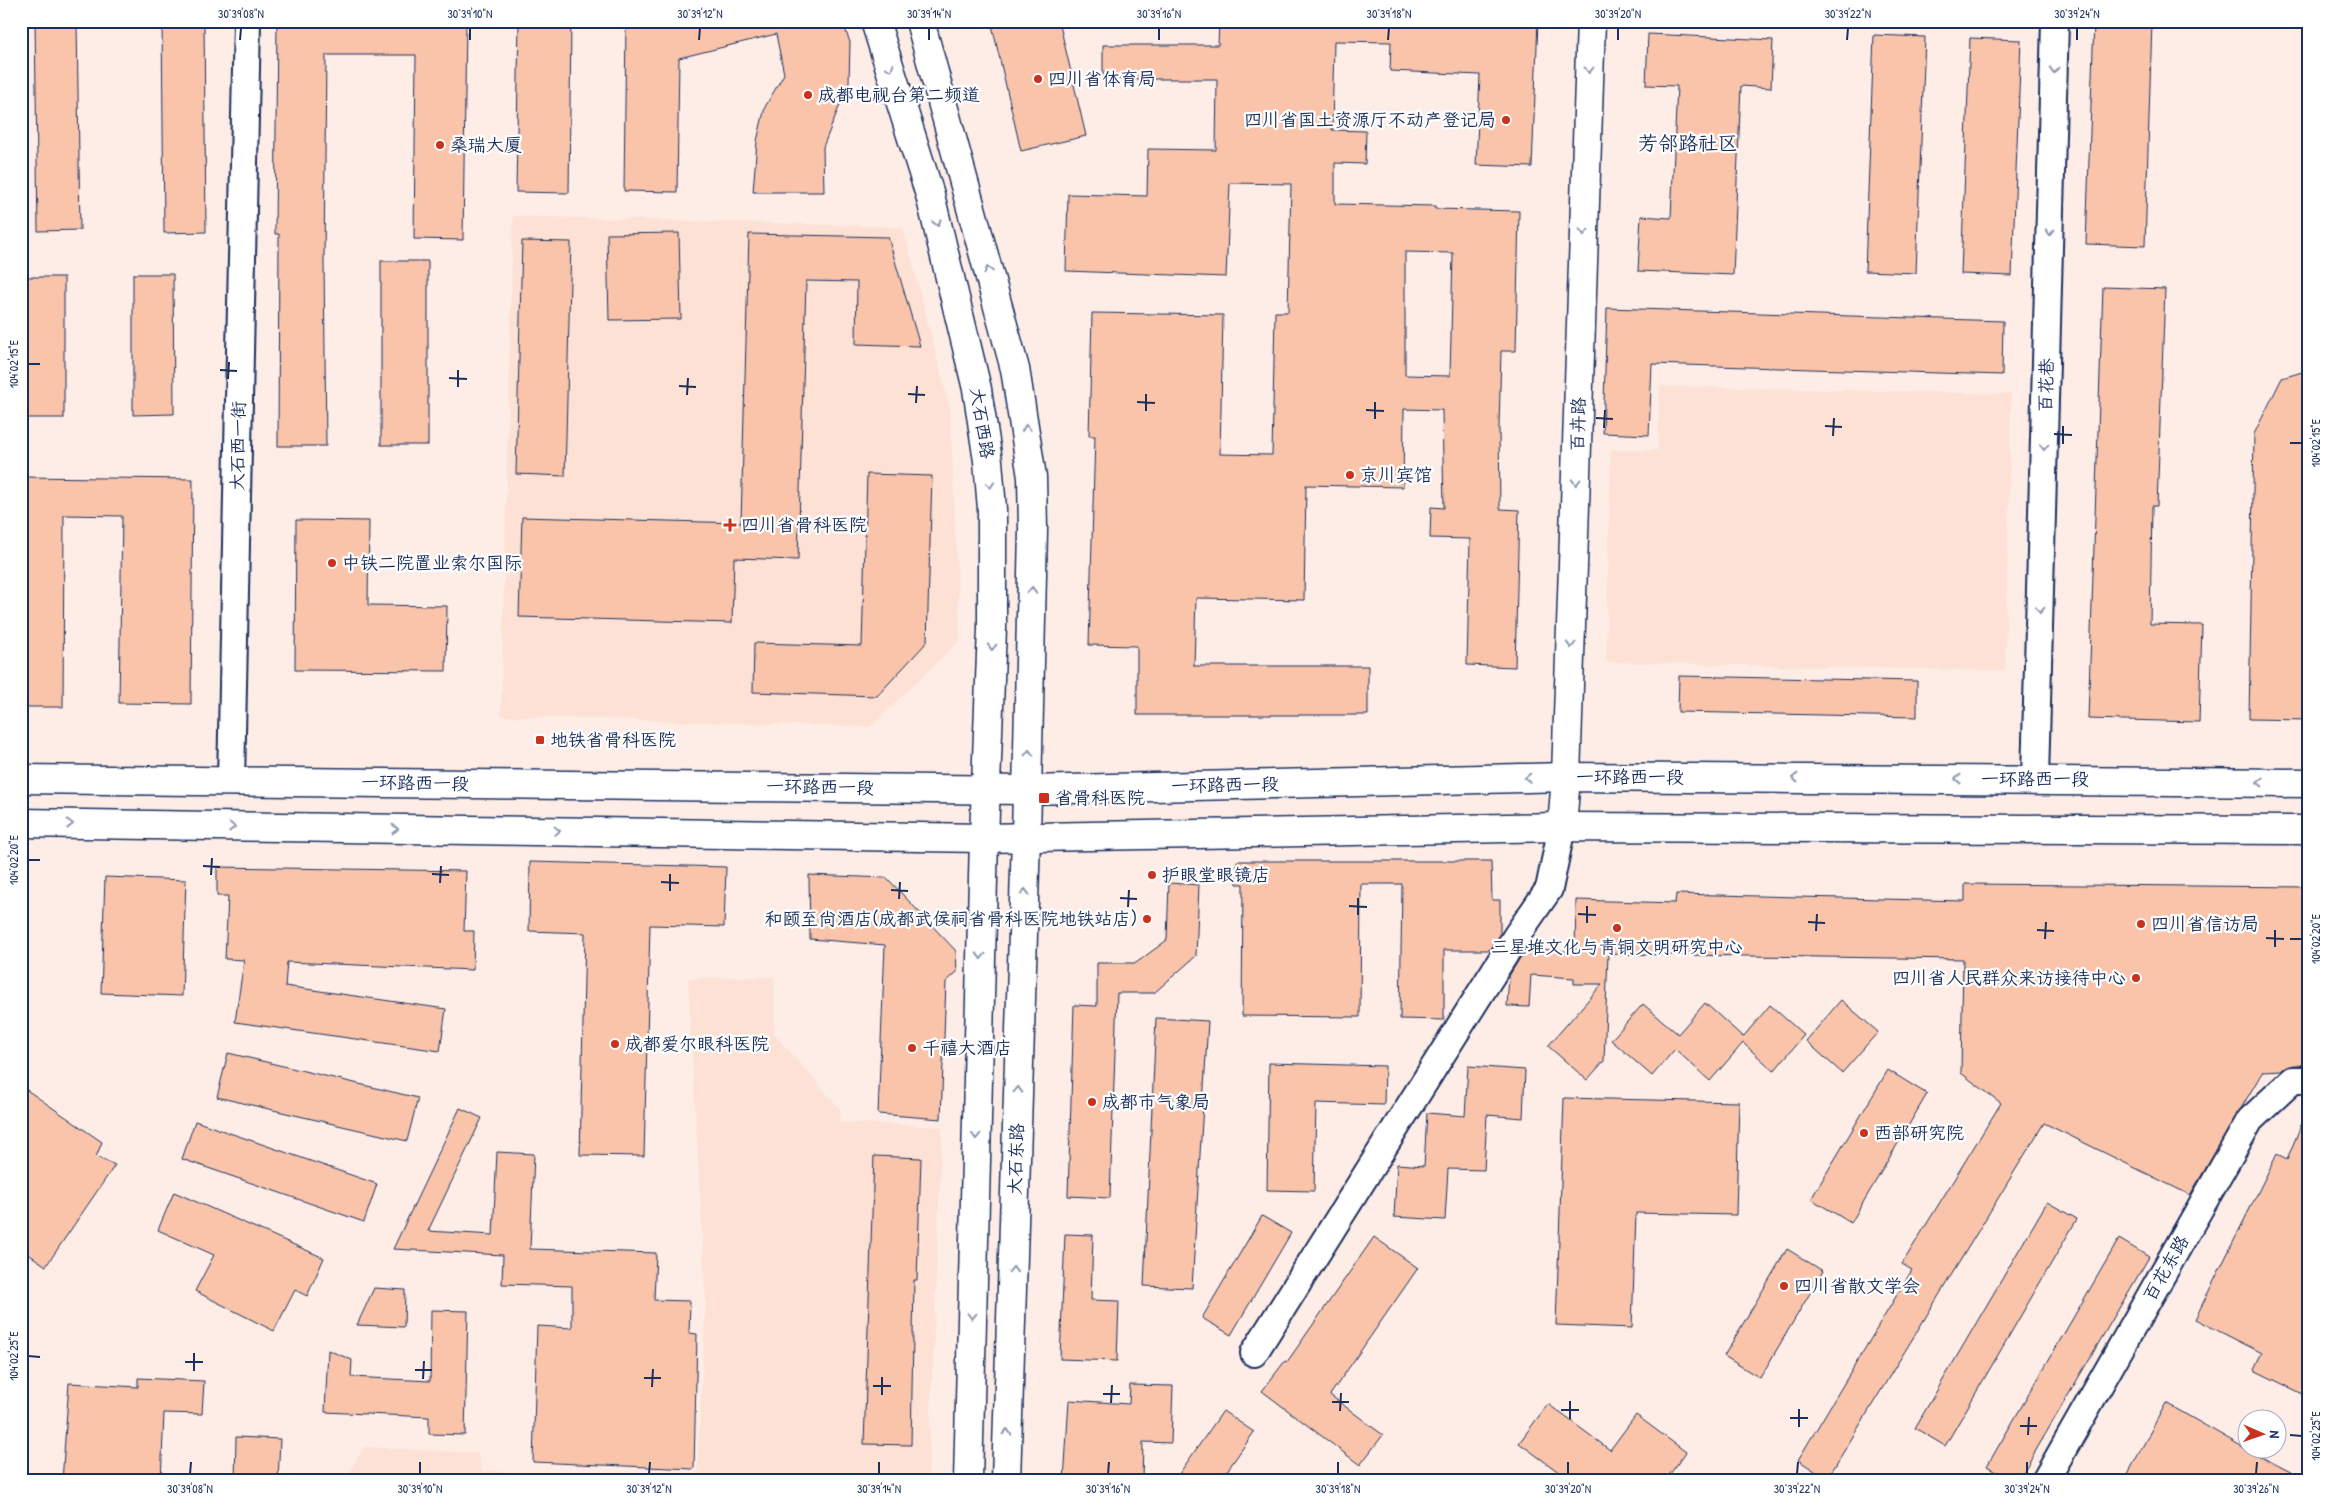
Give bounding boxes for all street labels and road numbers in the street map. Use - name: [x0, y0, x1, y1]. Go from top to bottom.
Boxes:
- street label: 百花巷: [2032, 358, 2059, 412]
- street label: 大石西路: [965, 385, 1000, 460]
- street label: 百卉路: [1564, 397, 1591, 451]
- street label: 大石西一街: [224, 401, 251, 491]
- street label: 一环路西一段: [1576, 764, 1684, 789]
- street label: 一环路西一段: [1981, 766, 2089, 791]
- street label: 一环路西一段: [361, 769, 469, 796]
- street label: 一环路西一段: [1171, 771, 1279, 798]
- street label: 一环路西一段: [766, 773, 874, 800]
- street label: 大石东路: [1002, 1123, 1029, 1195]
- street label: 百花东路: [2137, 1230, 2194, 1305]

